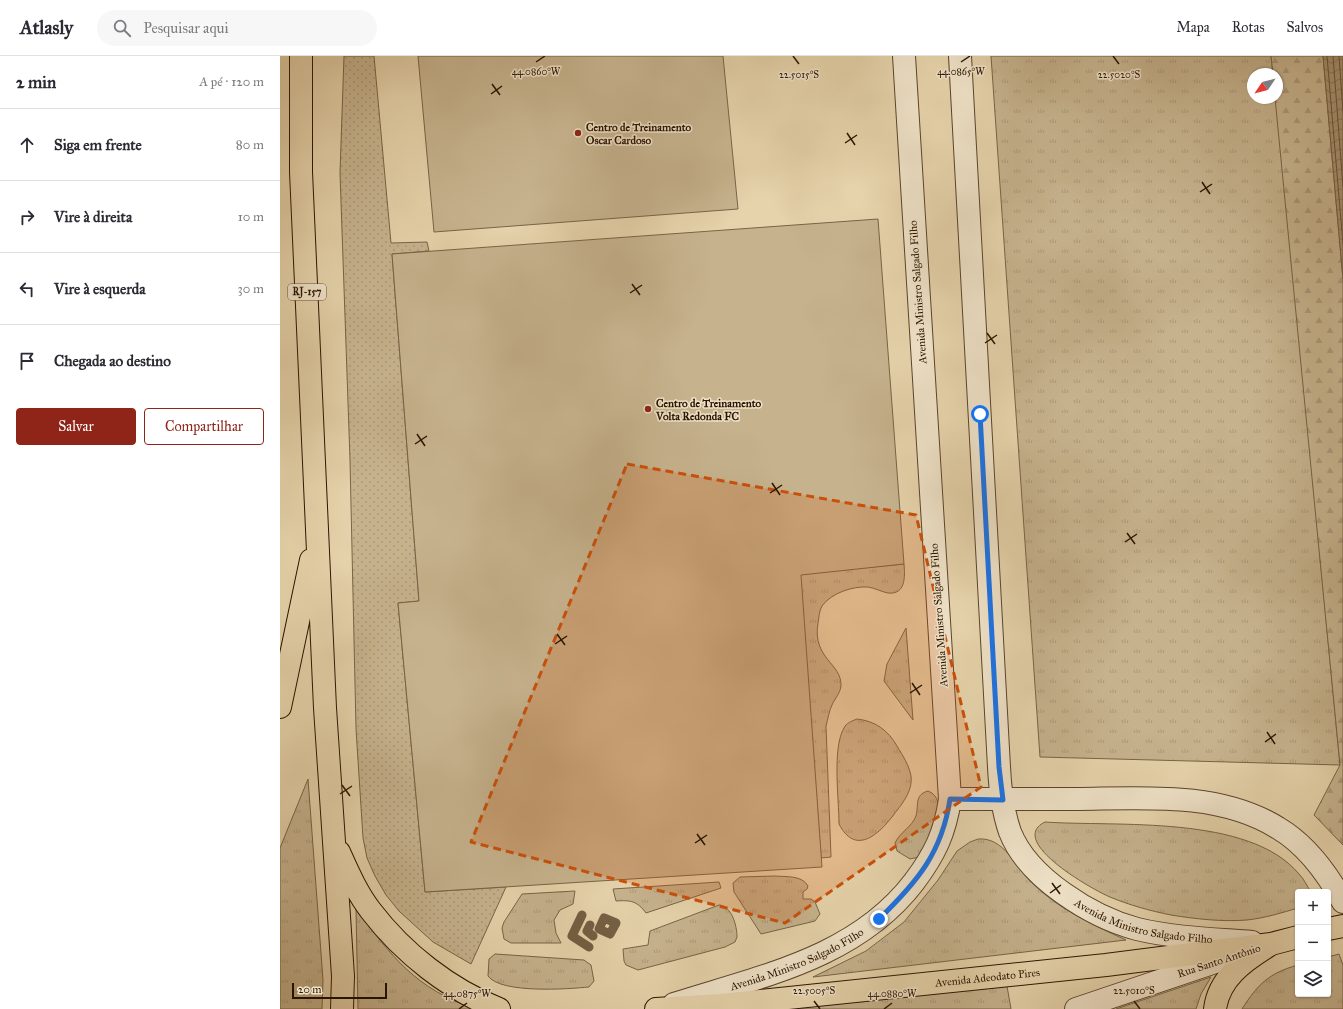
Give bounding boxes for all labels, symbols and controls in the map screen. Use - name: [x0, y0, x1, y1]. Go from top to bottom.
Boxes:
- search box: [97, 10, 377, 46]
- text: Atlasly: [20, 16, 73, 39]
- icon: search: [111, 17, 133, 39]
- text: Pesquisar aqui: [143, 19, 229, 37]
- text: Mapa: [1176, 19, 1210, 36]
- text: Rotas: [1232, 19, 1265, 36]
- text: Salvos: [1287, 19, 1323, 36]
- text: 44.0860°W: [512, 66, 561, 78]
- text: 44.0865°W: [937, 66, 985, 78]
- north arrow: [1247, 68, 1283, 104]
- text: 22.5015°S: [779, 69, 819, 81]
- text: 22.5020°S: [1098, 69, 1141, 81]
- text: 2 min: [16, 72, 56, 93]
- text: A pé · 120 m: [199, 74, 264, 90]
- place label: Centro de Treinamento Oscar Cardoso: [586, 121, 692, 147]
- marker: Centro de Treinamento Oscar Cardoso: [573, 128, 583, 138]
- icon: ahead: [16, 134, 38, 156]
- text: Siga em frente: [54, 136, 142, 154]
- text: 80 m: [236, 137, 264, 153]
- icon: right: [16, 206, 38, 228]
- text: Vire à direita: [54, 208, 132, 226]
- text: 10 m: [238, 209, 264, 225]
- street label: Avenida Ministro Salgado Filho: [906, 220, 930, 365]
- icon: left: [16, 278, 38, 300]
- text: Vire à esquerda: [54, 280, 146, 298]
- text: 30 m: [238, 281, 264, 297]
- road number: RJ-157: [288, 284, 326, 300]
- icon: arrive: [16, 350, 38, 372]
- text: Chegada ao destino: [54, 352, 171, 370]
- place label: Centro de Treinamento Volta Redonda FC: [655, 397, 762, 423]
- marker: Centro de Treinamento Volta Redonda FC: [643, 404, 653, 414]
- route start: [971, 405, 989, 423]
- button: Salvar: [16, 408, 136, 445]
- button: Compartilhar: [144, 408, 264, 445]
- street label: Avenida Ministro Salgado Filho: [927, 543, 951, 688]
- map controls: [1295, 889, 1331, 997]
- button: +: [1295, 889, 1331, 925]
- street label: Avenida Ministro Salgado Filho: [1071, 895, 1213, 946]
- route end: [870, 910, 888, 928]
- street label: Avenida Ministro Salgado Filho: [728, 925, 866, 993]
- button: −: [1295, 925, 1331, 961]
- street label: Rua Santo Antônio: [1176, 941, 1263, 981]
- button: layers: [1295, 961, 1331, 997]
- street label: Avenida Adeodato Pires: [933, 965, 1041, 989]
- scale bar: [292, 981, 387, 1000]
- text: 20 m: [298, 983, 321, 996]
- text: 22.5005°S: [793, 985, 835, 997]
- text: 22.5010°S: [1113, 985, 1155, 997]
- text: 44.0875°W: [443, 988, 491, 1000]
- text: 44.0880°W: [868, 988, 917, 1000]

